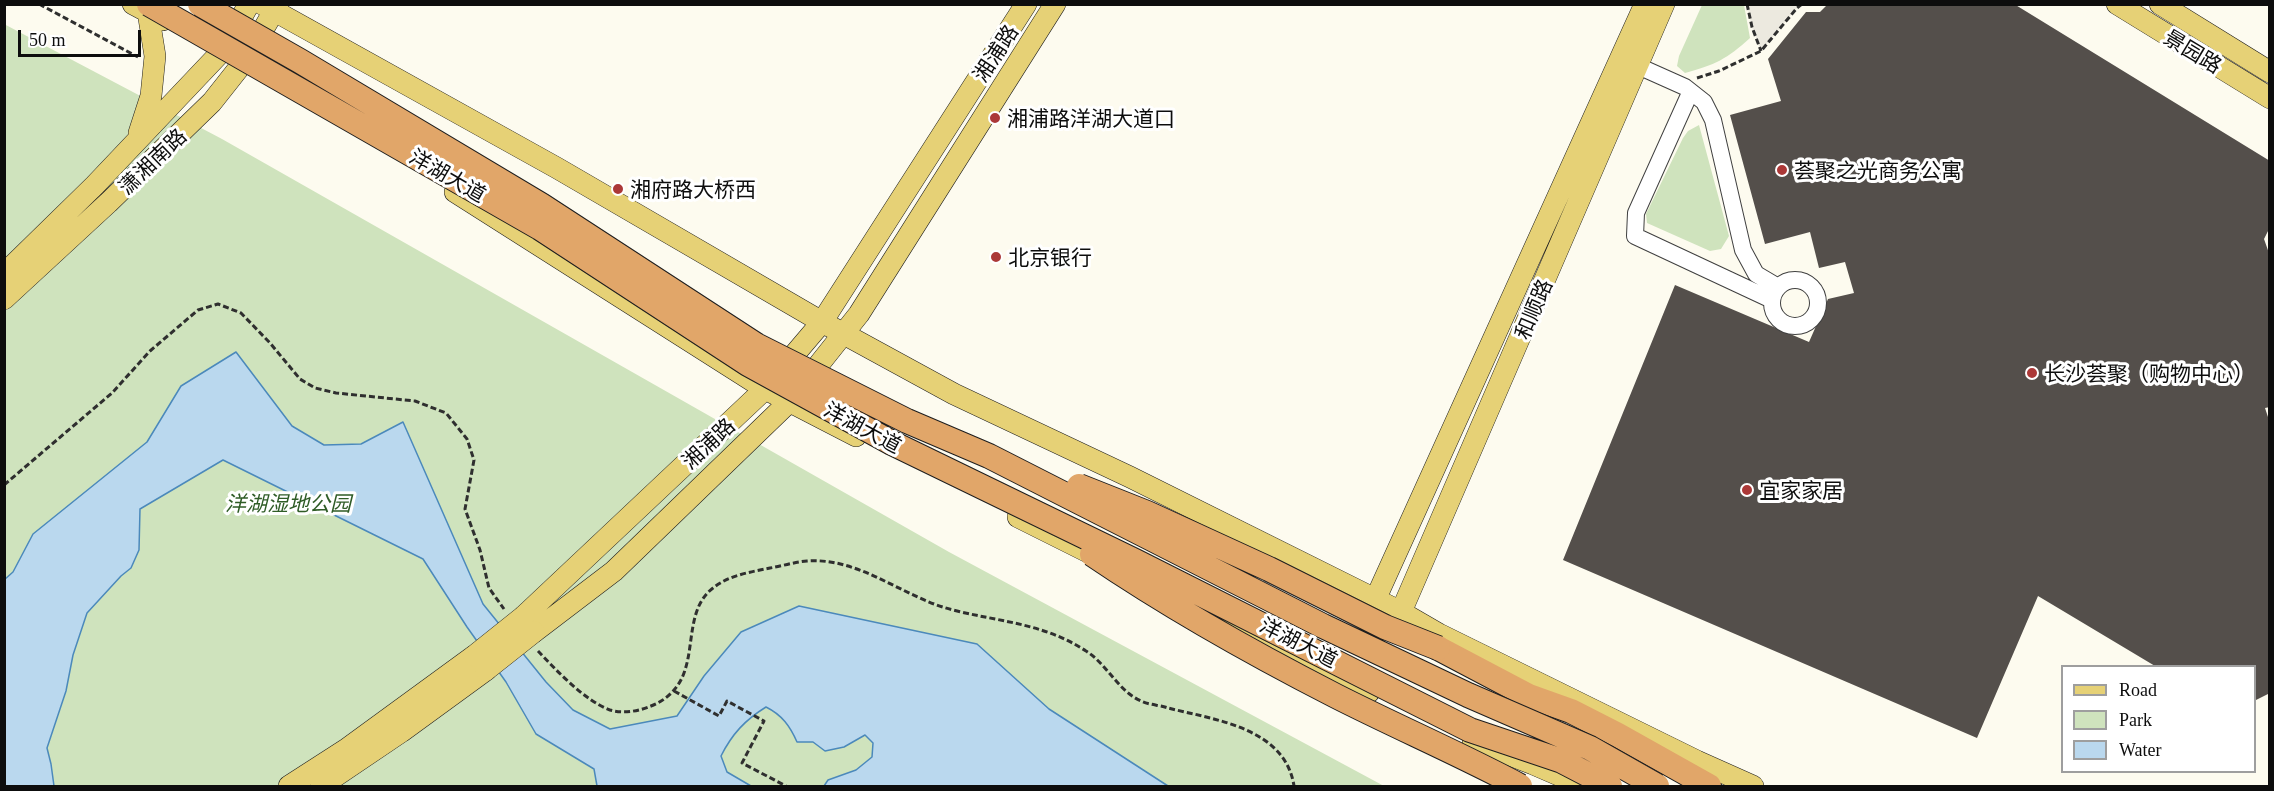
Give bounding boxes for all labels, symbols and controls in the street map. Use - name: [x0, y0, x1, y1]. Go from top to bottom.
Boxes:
- scale bar: [21, 18, 144, 56]
- street label: 湘浦路: [967, 20, 1023, 86]
- street label: 景园路: [2160, 24, 2226, 78]
- text: 50 m: [29, 30, 66, 50]
- place label: 湘浦路洋湖大道口: [1007, 105, 1175, 131]
- marker: 湘浦路洋湖大道口: [988, 111, 1002, 125]
- street label: 潇湘南路: [113, 123, 191, 199]
- street label: 洋湖大道: [405, 143, 491, 207]
- place label: 荟聚之光商务公寓: [1794, 157, 1962, 183]
- marker: 荟聚之光商务公寓: [1775, 163, 1789, 177]
- place label: 湘府路大桥西: [630, 176, 756, 202]
- marker: 湘府路大桥西: [611, 182, 625, 196]
- place label: 北京银行: [1008, 244, 1092, 270]
- marker: 北京银行: [989, 250, 1003, 264]
- street label: 和顺路: [1509, 275, 1557, 343]
- place label: 长沙荟聚（购物中心）: [2044, 360, 2254, 386]
- marker: 长沙荟聚（购物中心）: [2025, 366, 2039, 380]
- street label: 洋湖大道: [820, 396, 906, 458]
- street label: 湘浦路: [676, 412, 740, 474]
- place label: 宜家家居: [1759, 477, 1843, 503]
- marker: 宜家家居: [1740, 483, 1754, 497]
- park label: 洋湖湿地公园: [225, 490, 351, 516]
- street label: 洋湖大道: [1256, 612, 1342, 672]
- legend: [2061, 665, 2256, 773]
- text: Road: [2119, 680, 2157, 700]
- text: Park: [2119, 710, 2152, 730]
- text: Water: [2119, 740, 2162, 760]

